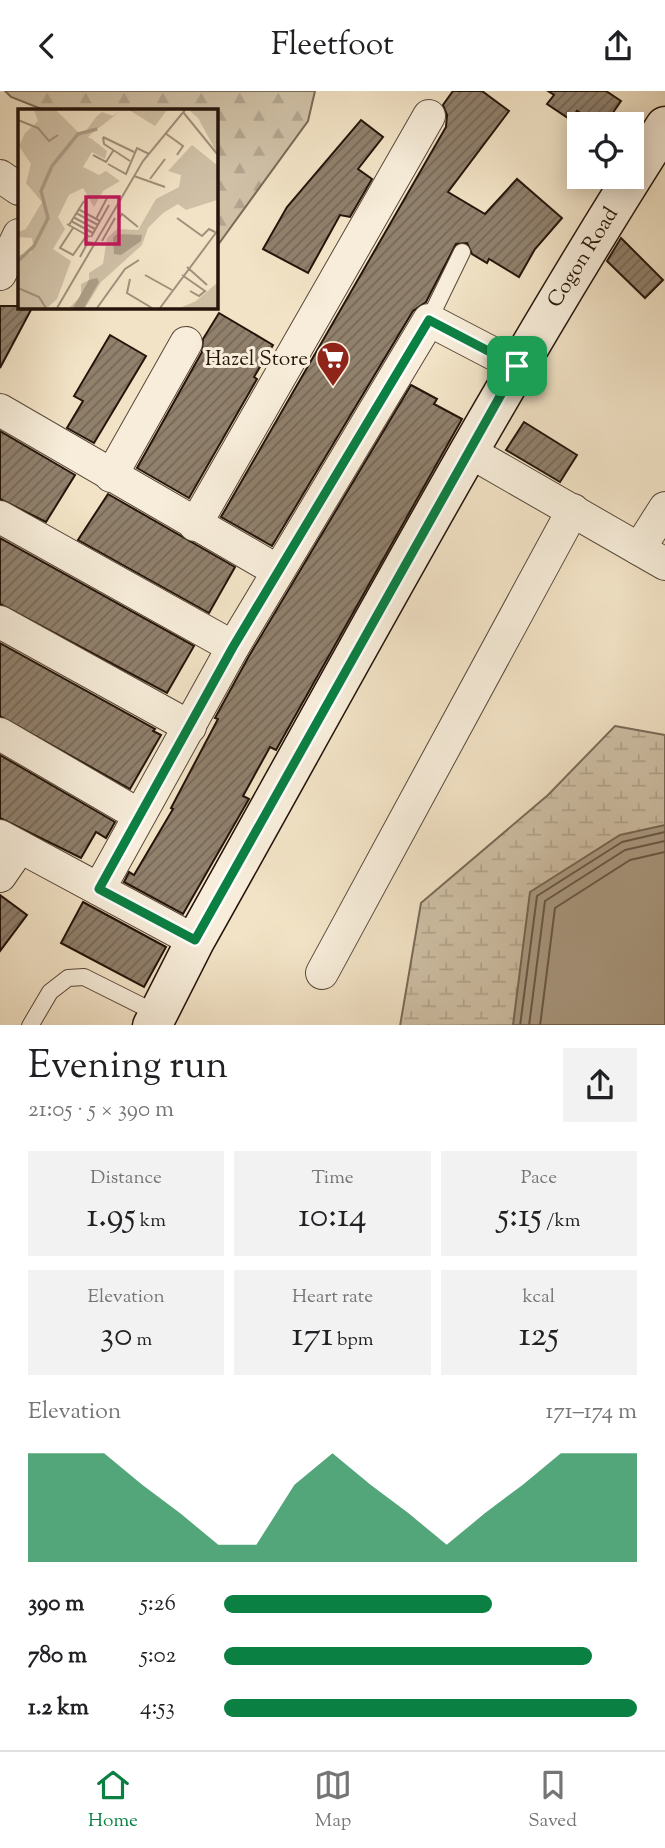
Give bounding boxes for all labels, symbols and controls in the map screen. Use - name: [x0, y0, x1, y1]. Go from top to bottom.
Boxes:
- text: Fleetfoot: [271, 23, 394, 69]
- icon: back: [28, 27, 66, 65]
- icon: share: [599, 27, 637, 65]
- inset map: [18, 109, 217, 308]
- map controls: [567, 112, 644, 189]
- button: locate: [567, 112, 644, 189]
- street label: Cogon Road: [541, 202, 627, 314]
- pin: [487, 336, 547, 396]
- supermarket icon: Hazel Store: [314, 339, 352, 388]
- place label: Hazel Store: [205, 345, 308, 375]
- icon: arrive: [498, 347, 536, 385]
- text: Evening run: [28, 1041, 228, 1095]
- button: share: [563, 1048, 637, 1122]
- text: 21:05 · 5 × 390 m: [28, 1094, 174, 1127]
- text: Distance: [90, 1165, 162, 1192]
- text: Time: [311, 1165, 354, 1192]
- text: Pace: [521, 1165, 557, 1192]
- text: 1.95: [86, 1192, 136, 1243]
- text: 10:14: [298, 1192, 367, 1243]
- text: 5:15: [497, 1192, 542, 1243]
- text: km: [136, 1208, 166, 1235]
- text: /km: [542, 1208, 581, 1235]
- text: Elevation: [88, 1284, 165, 1311]
- text: Heart rate: [292, 1284, 373, 1311]
- text: kcal: [522, 1284, 555, 1311]
- text: 30: [100, 1311, 132, 1362]
- text: 171: [292, 1311, 333, 1362]
- text: 125: [519, 1311, 559, 1362]
- text: m: [132, 1327, 152, 1354]
- text: bpm: [333, 1327, 373, 1354]
- text: Elevation: [28, 1396, 121, 1429]
- text: 171–174 m: [546, 1396, 637, 1429]
- text: 390 m: [28, 1588, 84, 1621]
- text: 5:26: [140, 1588, 176, 1621]
- text: 780 m: [28, 1640, 87, 1673]
- text: 5:02: [140, 1640, 176, 1673]
- text: 1.2 km: [28, 1692, 89, 1725]
- text: 4:53: [140, 1692, 175, 1725]
- tab: Home: [88, 1766, 138, 1835]
- tab: Map: [314, 1766, 352, 1835]
- tab: Saved: [528, 1766, 577, 1835]

